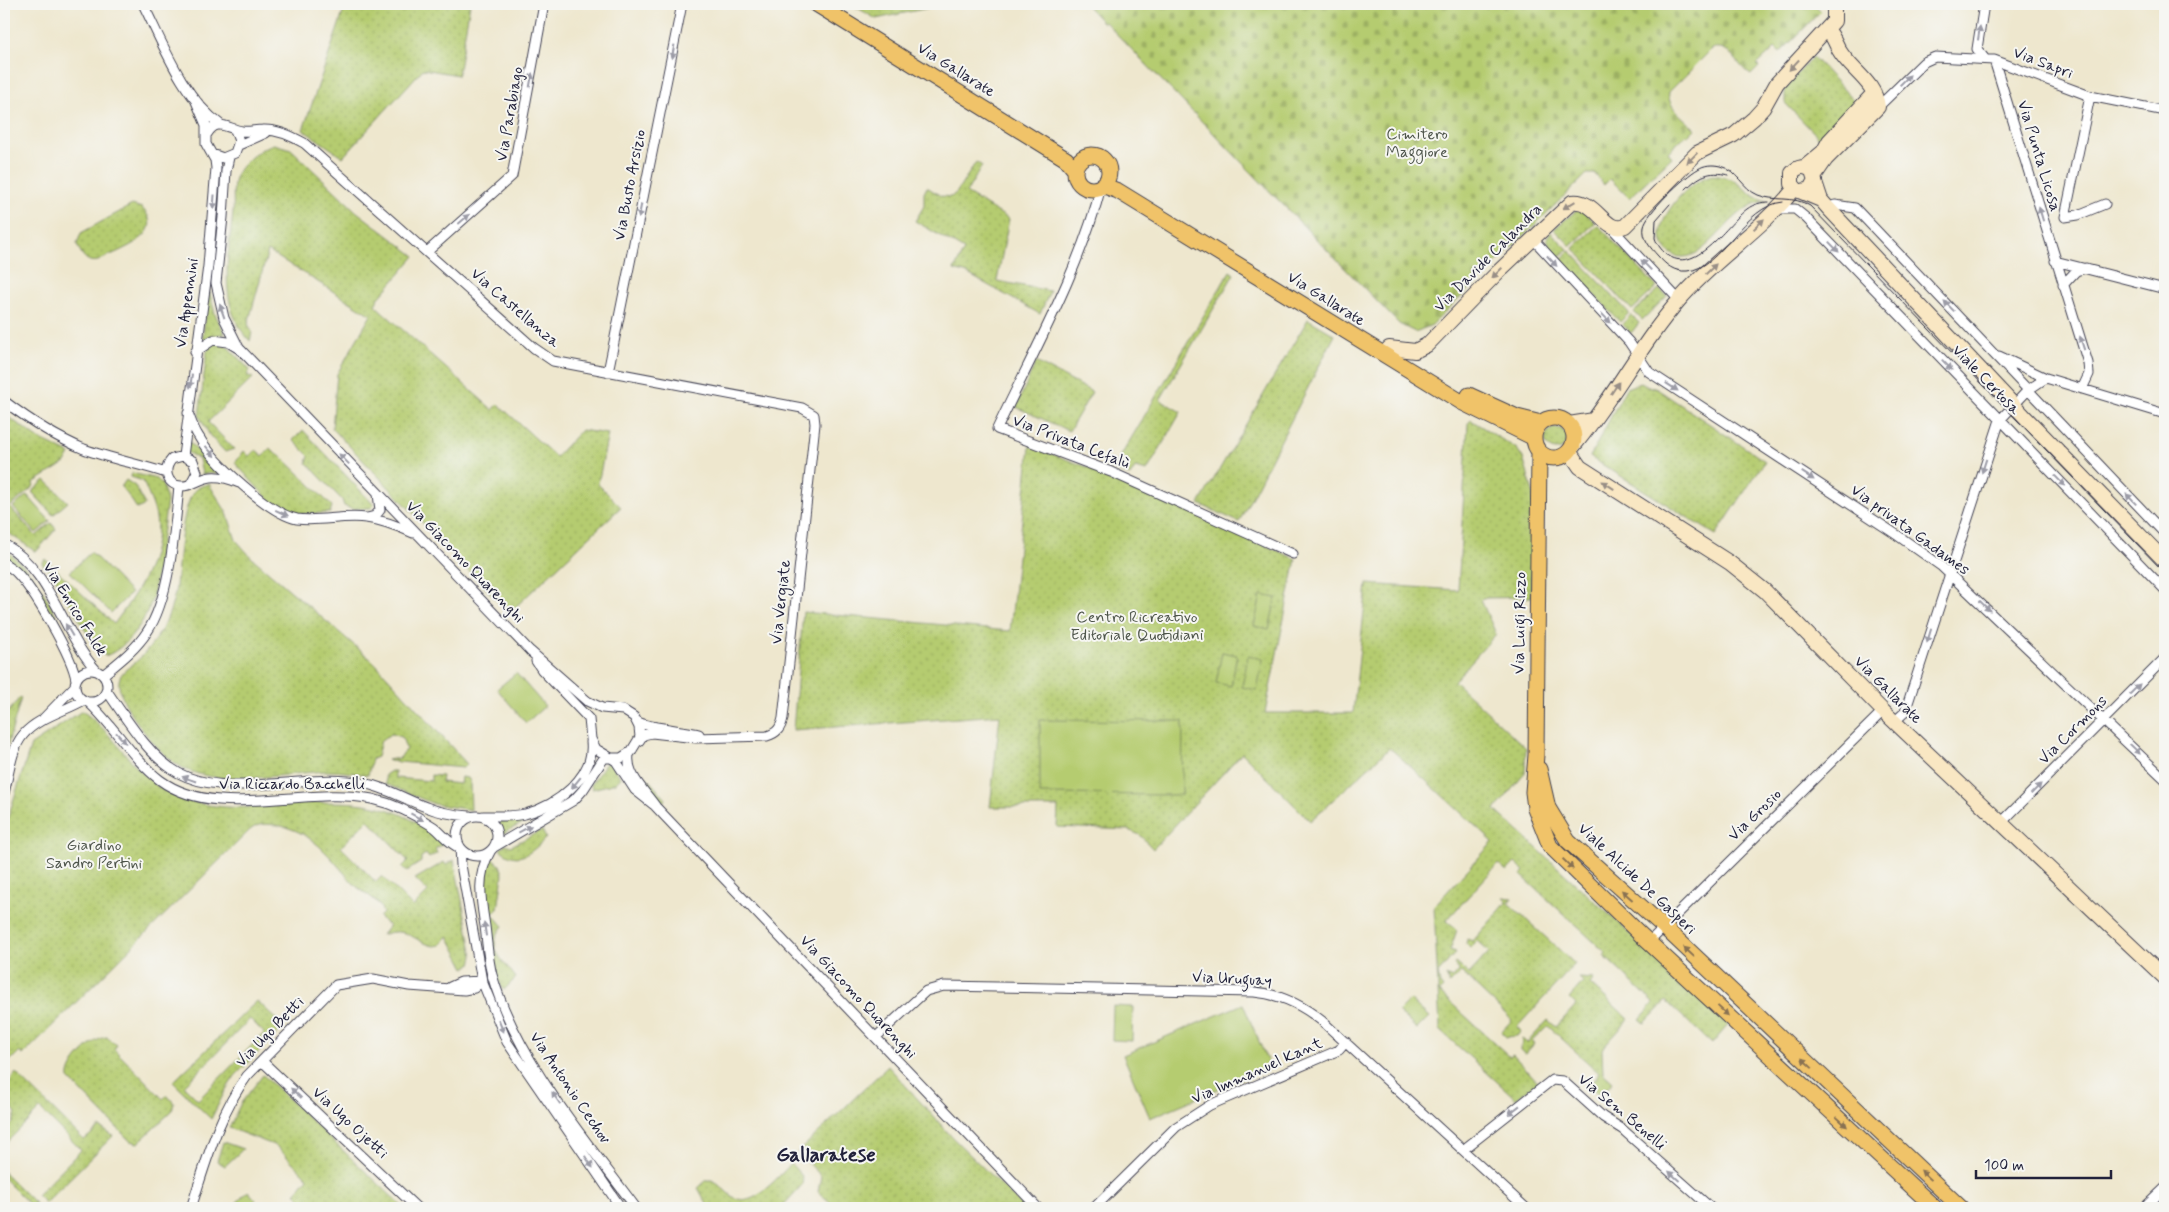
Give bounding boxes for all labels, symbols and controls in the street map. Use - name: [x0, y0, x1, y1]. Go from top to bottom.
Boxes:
- one-way arrow: [1976, 24, 1984, 40]
- street label: Via Gallarate: [913, 38, 999, 103]
- street label: Via Sapri: [2010, 42, 2076, 84]
- one-way arrow: [668, 44, 676, 60]
- one-way arrow: [1788, 58, 1800, 70]
- street label: Via Parabiago: [491, 65, 529, 163]
- one-way arrow: [527, 72, 535, 88]
- one-way arrow: [1899, 75, 1911, 87]
- street label: Via Punta Licosa: [2012, 98, 2066, 214]
- park label: Cimitero Maggiore: [1386, 124, 1448, 164]
- street label: Via Busto Arsizio: [609, 128, 651, 242]
- one-way arrow: [1686, 152, 1698, 164]
- one-way arrow: [209, 194, 217, 210]
- street label: Via Davide Calandra: [1429, 199, 1547, 317]
- one-way arrow: [1563, 201, 1576, 210]
- one-way arrow: [636, 203, 644, 219]
- one-way arrow: [2036, 207, 2044, 222]
- one-way arrow: [458, 213, 470, 225]
- one-way arrow: [1752, 218, 1764, 230]
- one-way arrow: [1828, 241, 1840, 253]
- one-way arrow: [1546, 254, 1558, 266]
- street label: Via Appennini: [170, 256, 205, 349]
- one-way arrow: [1640, 259, 1652, 271]
- street label: Via Castellanza: [466, 263, 564, 353]
- one-way arrow: [1705, 263, 1717, 275]
- street label: Via Gallarate: [1283, 267, 1369, 332]
- one-way arrow: [1491, 267, 1503, 279]
- one-way arrow: [1943, 300, 1955, 312]
- one-way arrow: [218, 303, 225, 318]
- one-way arrow: [1600, 312, 1612, 324]
- one-way arrow: [2077, 335, 2085, 350]
- street label: Viale Certosa: [1947, 340, 2025, 420]
- one-way arrow: [1941, 359, 1953, 371]
- one-way arrow: [187, 374, 195, 390]
- one-way arrow: [1610, 381, 1620, 395]
- one-way arrow: [1666, 382, 1679, 392]
- street label: Via Privata Cefalù: [1009, 410, 1133, 474]
- one-way arrow: [205, 445, 216, 458]
- one-way arrow: [338, 453, 350, 465]
- one-way arrow: [1980, 459, 1988, 474]
- one-way arrow: [1802, 472, 1815, 481]
- one-way arrow: [2054, 475, 2066, 487]
- one-way arrow: [1601, 480, 1614, 490]
- street label: Via privata Gadames: [1846, 480, 1974, 580]
- one-way arrow: [2125, 493, 2137, 505]
- street label: Via Giacomo Quarenghi: [401, 496, 529, 628]
- one-way arrow: [275, 510, 289, 518]
- street label: Via Enrico Falck: [38, 558, 112, 660]
- street label: Via Vergiate: [766, 558, 797, 646]
- street label: Via Luigi Rizzo: [1509, 572, 1532, 674]
- one-way arrow: [1978, 600, 1990, 612]
- park label: Centro Ricreativo Editoriale Quotidiani: [1070, 607, 1204, 646]
- one-way arrow: [65, 623, 74, 636]
- one-way arrow: [1925, 629, 1933, 644]
- street label: Via Gallarate: [1849, 651, 1927, 729]
- one-way arrow: [2128, 683, 2140, 695]
- street label: Via Cormons: [2034, 691, 2112, 769]
- one-way arrow: [115, 732, 127, 744]
- one-way arrow: [2128, 743, 2140, 755]
- one-way arrow: [181, 774, 196, 782]
- street label: Via Riccardo Bacchelli: [219, 774, 365, 795]
- one-way arrow: [571, 776, 582, 789]
- one-way arrow: [2030, 783, 2042, 795]
- street label: Via Grosio: [1724, 784, 1786, 846]
- one-way arrow: [411, 813, 424, 822]
- street label: Viale Alcide De Gasperi: [1573, 819, 1701, 940]
- one-way arrow: [518, 825, 532, 833]
- park label: Giardino Sandro Pertini: [46, 835, 142, 874]
- one-way arrow: [1562, 858, 1574, 870]
- one-way arrow: [1622, 889, 1634, 901]
- one-way arrow: [481, 921, 489, 937]
- street label: Via Giacomo Quarenghi: [795, 930, 921, 1064]
- one-way arrow: [1684, 946, 1696, 958]
- street label: Via Uruguay: [1191, 966, 1272, 993]
- street label: Via Ugo Betti: [231, 992, 309, 1072]
- one-way arrow: [1716, 1005, 1728, 1017]
- one-way arrow: [497, 1019, 505, 1033]
- street label: Via Antonio Cechov: [525, 1028, 616, 1149]
- street label: Via Immanuel Kant: [1188, 1032, 1326, 1109]
- one-way arrow: [1802, 1057, 1814, 1069]
- street label: Via Sem Benelli: [1573, 1069, 1671, 1155]
- street label: Via Ugo Ojetti: [307, 1082, 393, 1164]
- one-way arrow: [290, 1087, 302, 1099]
- one-way arrow: [551, 1091, 561, 1105]
- one-way arrow: [1507, 1105, 1521, 1115]
- one-way arrow: [1835, 1116, 1847, 1128]
- district label: Gallaratese: [776, 1141, 876, 1169]
- scale bar: [1976, 1147, 2112, 1179]
- one-way arrow: [584, 1155, 594, 1169]
- text: 100 m: [1984, 1156, 2024, 1176]
- one-way arrow: [1920, 1169, 1932, 1181]
- one-way arrow: [1668, 1170, 1681, 1181]

